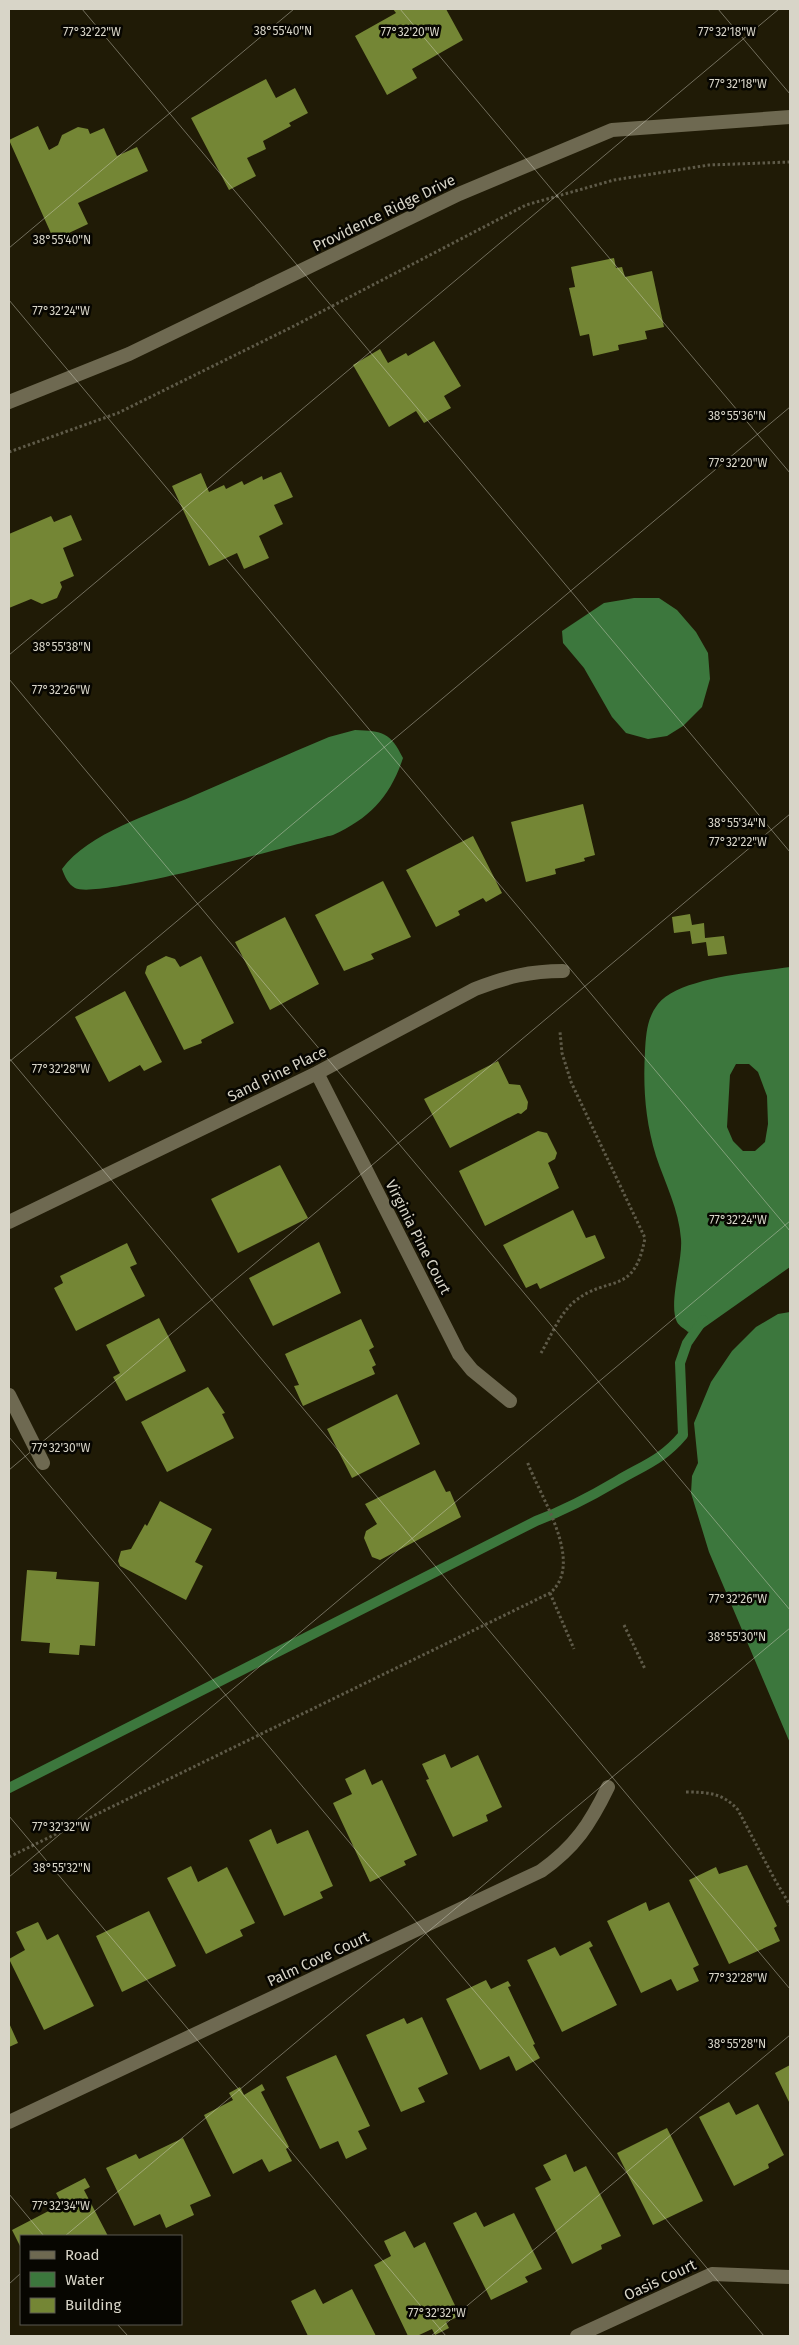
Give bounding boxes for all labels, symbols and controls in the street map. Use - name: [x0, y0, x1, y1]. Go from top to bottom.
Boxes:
- text: 38°55'40"N: [254, 24, 312, 38]
- text: 77°32'22"W: [63, 25, 121, 39]
- text: 77°32'20"W: [381, 25, 439, 39]
- text: 77°32'18"W: [698, 25, 756, 39]
- text: 77°32'18"W: [709, 77, 767, 91]
- street label: Providence Ridge Drive: [310, 171, 458, 255]
- text: 38°55'40"N: [33, 233, 91, 247]
- text: 77°32'24"W: [32, 304, 90, 318]
- text: 38°55'36"N: [708, 409, 766, 423]
- text: 77°32'20"W: [709, 456, 767, 470]
- text: 38°55'38"N: [33, 640, 91, 654]
- text: 77°32'26"W: [32, 683, 90, 697]
- text: 38°55'34"N: [708, 816, 766, 830]
- text: 77°32'22"W: [709, 835, 767, 849]
- street label: Sand Pine Place: [224, 1042, 330, 1106]
- text: 77°32'28"W: [32, 1062, 90, 1076]
- street label: Virginia Pine Court: [381, 1177, 455, 1298]
- text: 77°32'24"W: [709, 1213, 767, 1227]
- text: 77°32'30"W: [32, 1441, 90, 1455]
- text: 77°32'26"W: [709, 1592, 767, 1606]
- text: 38°55'30"N: [708, 1630, 766, 1644]
- text: 77°32'32"W: [32, 1820, 90, 1834]
- text: 38°55'32"N: [33, 1861, 91, 1875]
- street label: Palm Cove Court: [264, 1927, 372, 1990]
- text: 77°32'28"W: [709, 1971, 767, 1985]
- text: 38°55'28"N: [708, 2037, 766, 2051]
- text: 77°32'34"W: [32, 2199, 90, 2213]
- legend: [20, 2235, 182, 2325]
- text: Road: [65, 2246, 100, 2264]
- street label: Oasis Court: [621, 2255, 699, 2304]
- text: Water: [65, 2271, 104, 2289]
- text: Building: [65, 2296, 121, 2314]
- text: 77°32'32"W: [408, 2306, 466, 2320]

